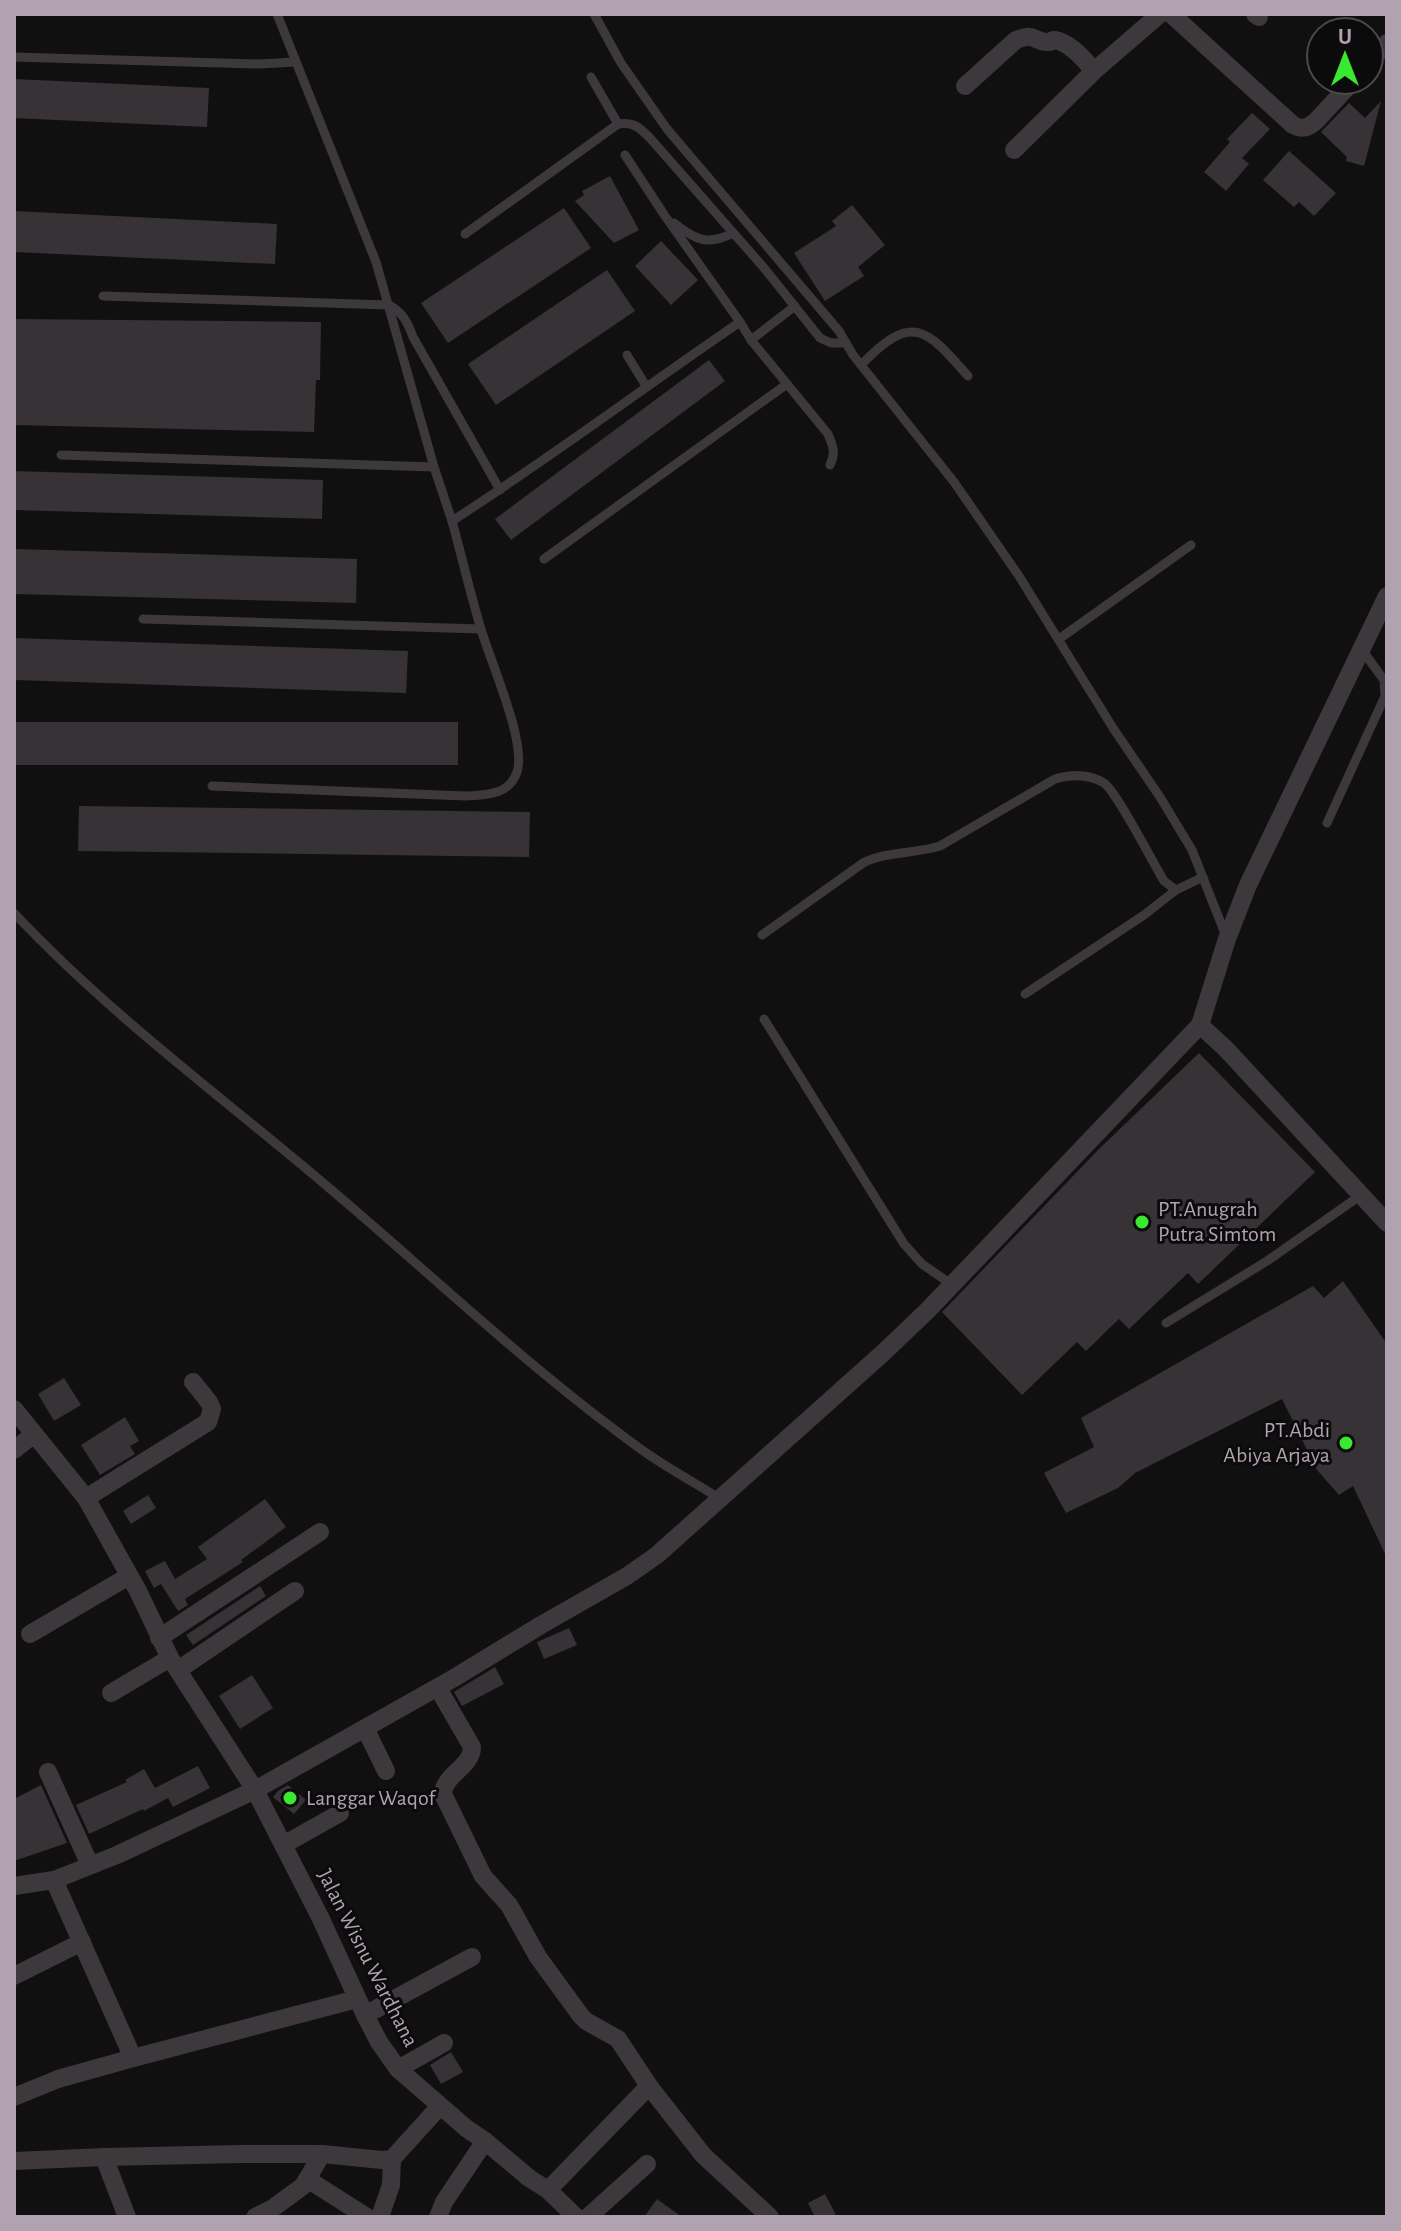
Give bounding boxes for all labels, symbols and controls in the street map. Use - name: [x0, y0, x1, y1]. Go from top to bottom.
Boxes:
- north arrow: [1305, 16, 1385, 96]
- text: U: [1338, 26, 1352, 48]
- place label: PT.Anugrah Putra Simtom: [1158, 1198, 1276, 1245]
- marker: PT.Anugrah Putra Simtom: [1133, 1213, 1151, 1231]
- place label: PT.Abdi Abiya Arjaya: [1223, 1419, 1330, 1466]
- marker: PT.Abdi Abiya Arjaya: [1337, 1434, 1355, 1452]
- place label: Langgar Waqof: [306, 1787, 436, 1809]
- marker: Langgar Waqof: [281, 1789, 299, 1807]
- street label: Jalan Wisnu Wardhana: [314, 1866, 422, 2050]

